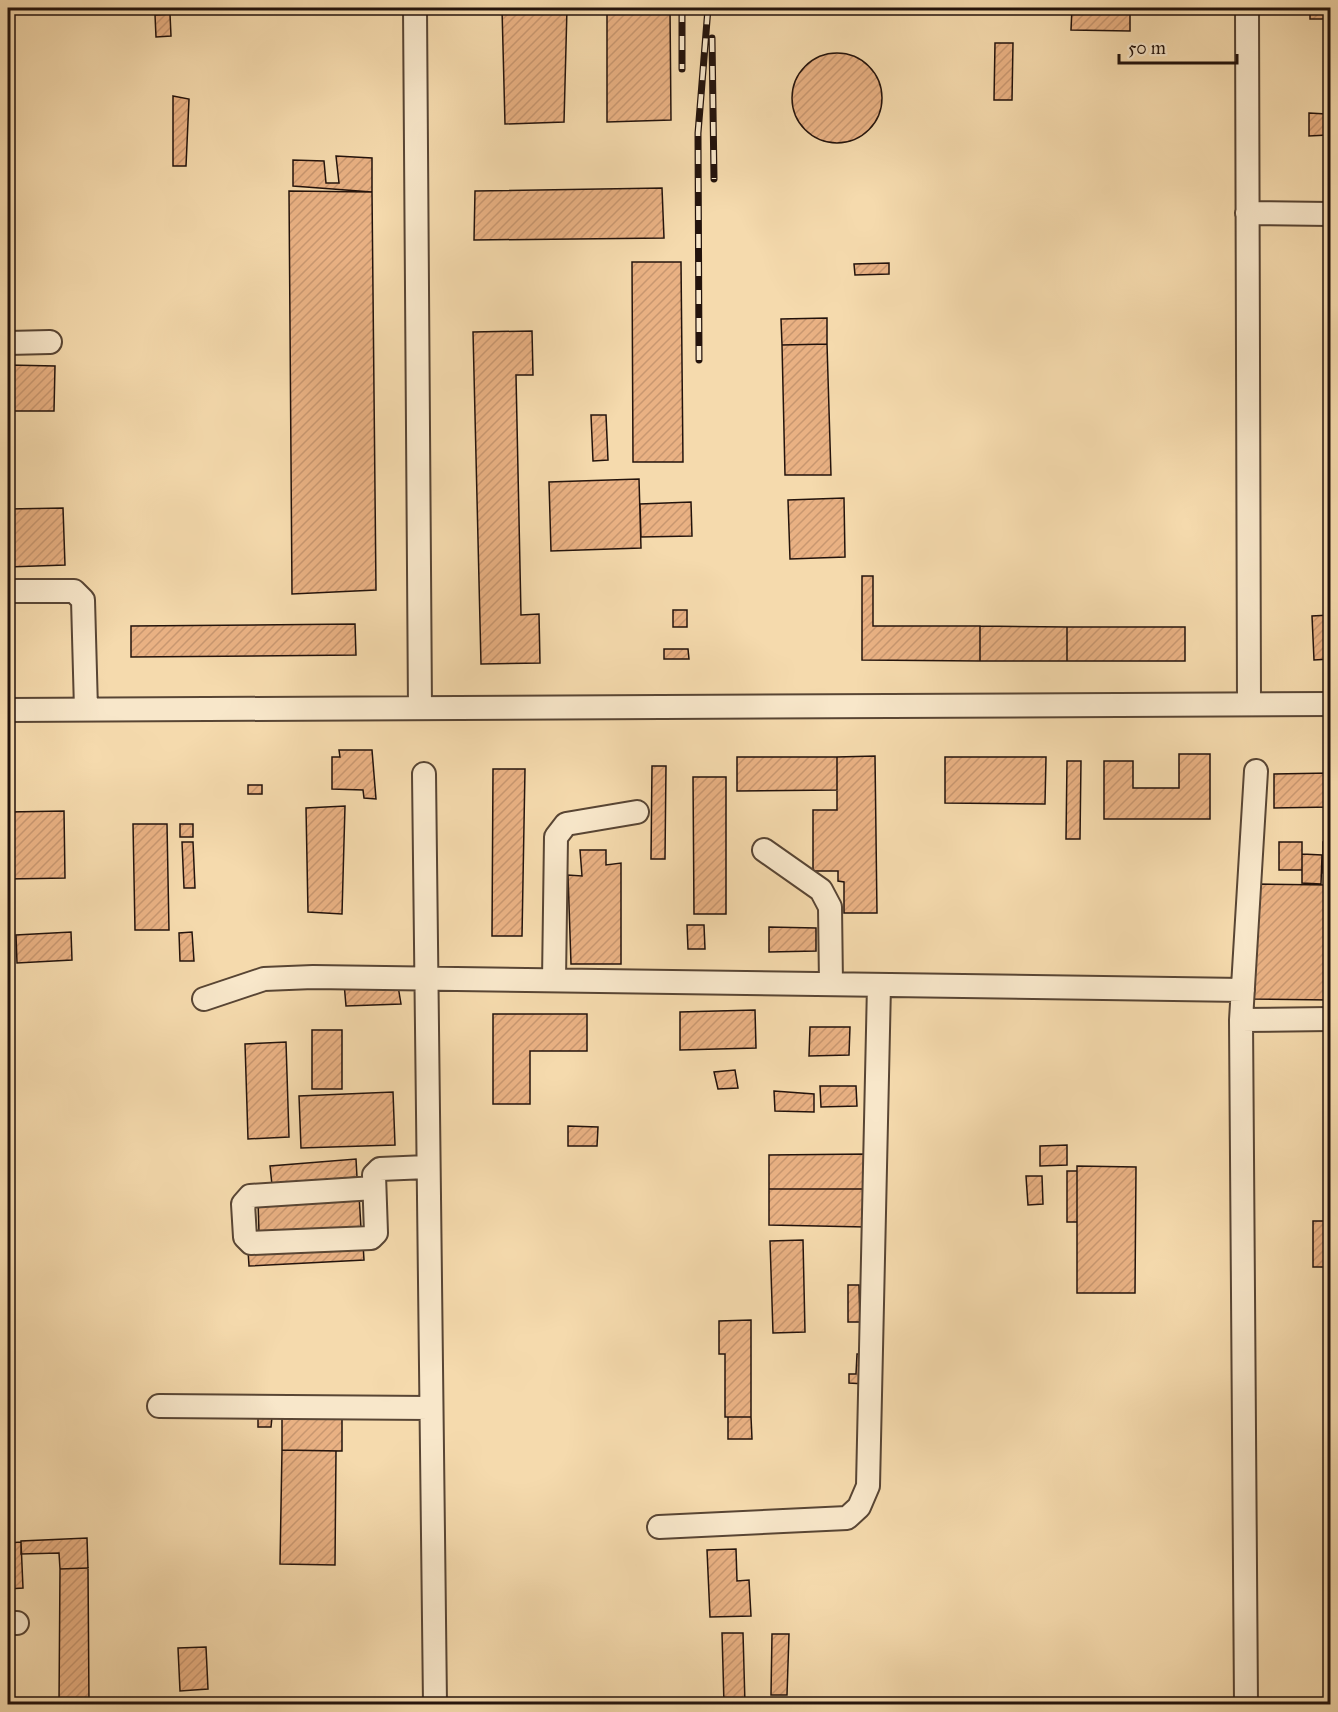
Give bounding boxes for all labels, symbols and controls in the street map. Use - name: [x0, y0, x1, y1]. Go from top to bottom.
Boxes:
- scale bar: [1119, 27, 1238, 65]
- text: 50 m: [1128, 37, 1166, 59]

